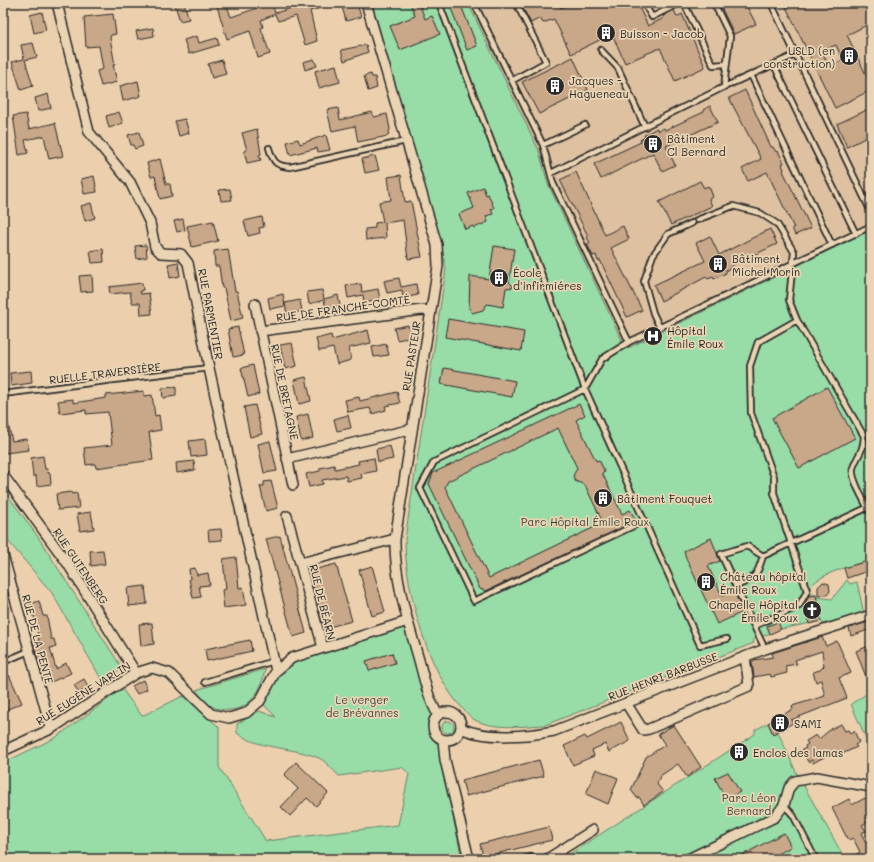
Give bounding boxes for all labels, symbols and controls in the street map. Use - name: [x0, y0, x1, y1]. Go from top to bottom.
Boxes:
- building icon: Buisson - Jacob: [595, 22, 617, 44]
- place label: Buisson - Jacob: [620, 26, 704, 41]
- place label: USLD (en construction): [763, 43, 835, 71]
- building icon: USLD (en construction): [838, 45, 860, 67]
- place label: Jacques - Hagueneau: [569, 73, 629, 101]
- building icon: Jacques - Hagueneau: [544, 75, 566, 97]
- place label: Bâtiment Cl Bernard: [667, 131, 726, 159]
- building icon: Bâtiment Cl Bernard: [642, 133, 664, 155]
- place label: Bâtiment Michel Morin: [732, 251, 800, 279]
- building icon: Bâtiment Michel Morin: [707, 253, 729, 275]
- place label: École d'infirmiéres: [513, 265, 582, 293]
- street label: RUE PARMENTIER: [195, 267, 227, 361]
- building icon: École d'infirmiéres: [488, 267, 510, 289]
- street label: RUE DE FRANCHE-COMTÉ: [275, 291, 411, 325]
- street label: RUE PASTEUR: [398, 320, 424, 392]
- place label: Hôpital Émile Roux: [667, 323, 724, 351]
- hospital icon: Hôpital Émile Roux: [642, 325, 664, 347]
- street label: RUE DE BRETAGNE: [267, 342, 303, 442]
- street label: RUELLE TRAVERSIÈRE: [48, 359, 162, 387]
- building icon: Bâtiment Fouquet: [592, 487, 614, 509]
- place label: Bâtiment Fouquet: [617, 491, 712, 506]
- park label: Parc Hôpital Émile Roux: [521, 514, 650, 529]
- street label: RUE GUTENBERG: [50, 525, 112, 607]
- street label: RUE DE BÉARN: [306, 563, 340, 641]
- place label: Château hôpital Émile Roux: [720, 569, 806, 597]
- building icon: Château hôpital Émile Roux: [695, 571, 717, 593]
- street label: RUE DE LA PENTE: [19, 593, 57, 685]
- place label: Chapelle Hôpital Émile Roux: [709, 597, 798, 625]
- church icon: Chapelle Hôpital Émile Roux: [801, 599, 823, 621]
- street label: RUE HENRI BARBUSSE: [606, 648, 720, 704]
- street label: RUE EUGÈNE VARLIN: [33, 658, 133, 728]
- park label: Le verger de Brévannes: [325, 692, 399, 720]
- building icon: SAMI: [769, 712, 791, 734]
- place label: SAMI: [794, 716, 822, 731]
- building icon: Enclos des lamas: [728, 741, 750, 763]
- place label: Enclos des lamas: [753, 745, 843, 760]
- park label: Parc Léon Bernard: [722, 790, 776, 818]

